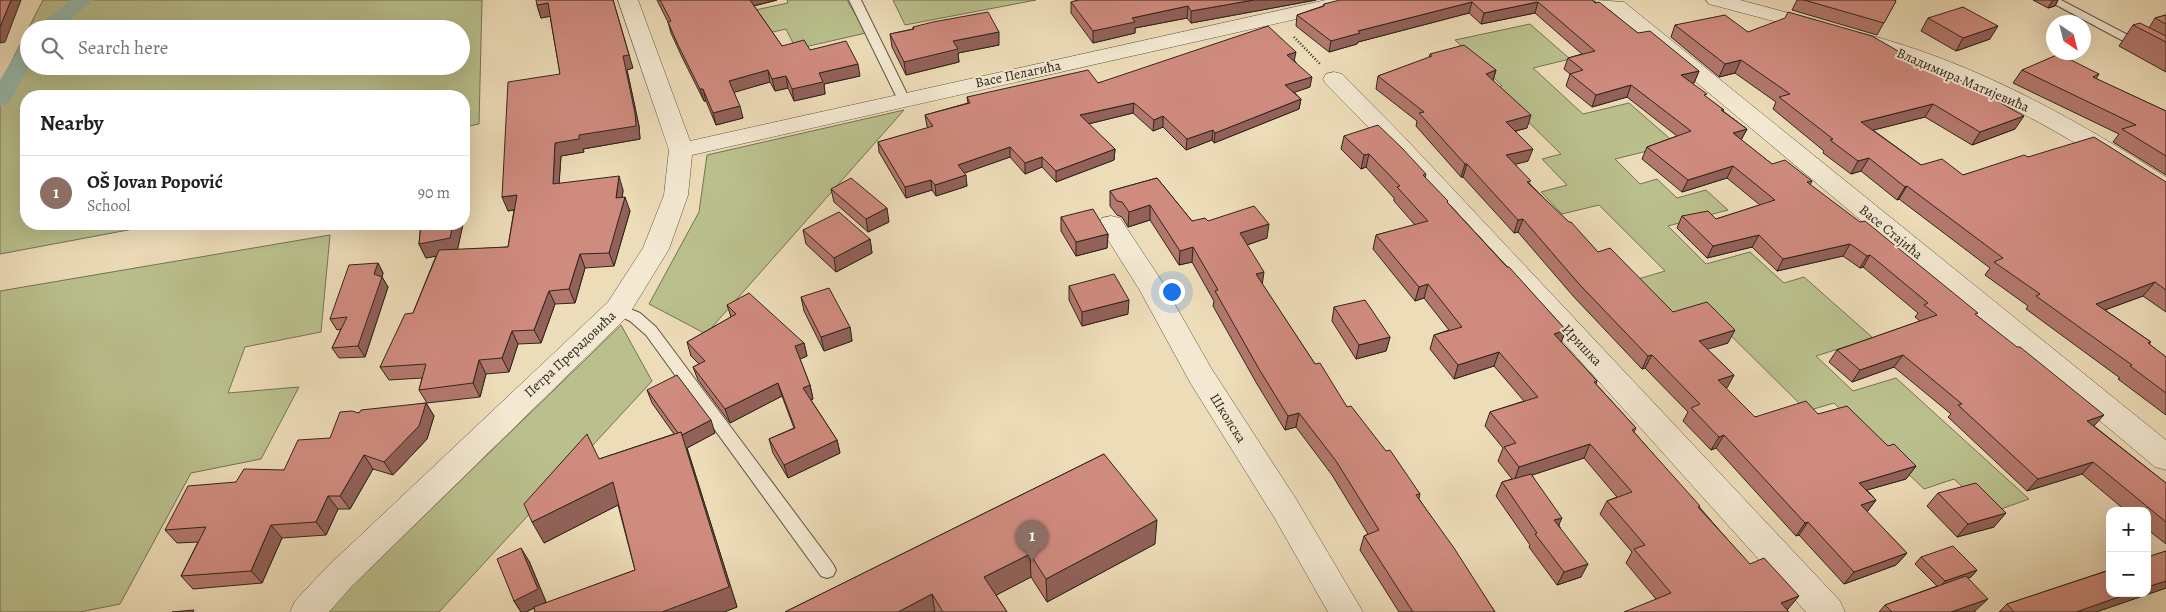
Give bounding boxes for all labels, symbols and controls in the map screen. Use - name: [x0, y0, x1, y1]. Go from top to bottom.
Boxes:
- north arrow: [2046, 15, 2091, 60]
- search box: [20, 20, 470, 75]
- icon: search: [38, 34, 66, 62]
- text: Search here: [78, 35, 168, 61]
- street label: Владимира Матијевића: [1894, 43, 2033, 117]
- street label: Васе Пелагића: [973, 56, 1063, 92]
- text: Nearby: [40, 109, 103, 137]
- text: OŠ Jovan Popović: [87, 169, 223, 195]
- text: 1: [53, 182, 59, 204]
- text: 90 m: [418, 182, 450, 204]
- text: School: [87, 195, 130, 217]
- street label: Васе Стајића: [1855, 200, 1927, 264]
- your location: [1159, 279, 1185, 305]
- street label: Петра Прерадовића: [520, 306, 620, 402]
- street label: Иришка: [1558, 320, 1607, 371]
- street label: Школска: [1205, 390, 1251, 447]
- map controls: [2106, 507, 2151, 597]
- button: +: [2106, 507, 2151, 552]
- pin: 1: [1016, 520, 1048, 561]
- button: −: [2106, 552, 2151, 597]

